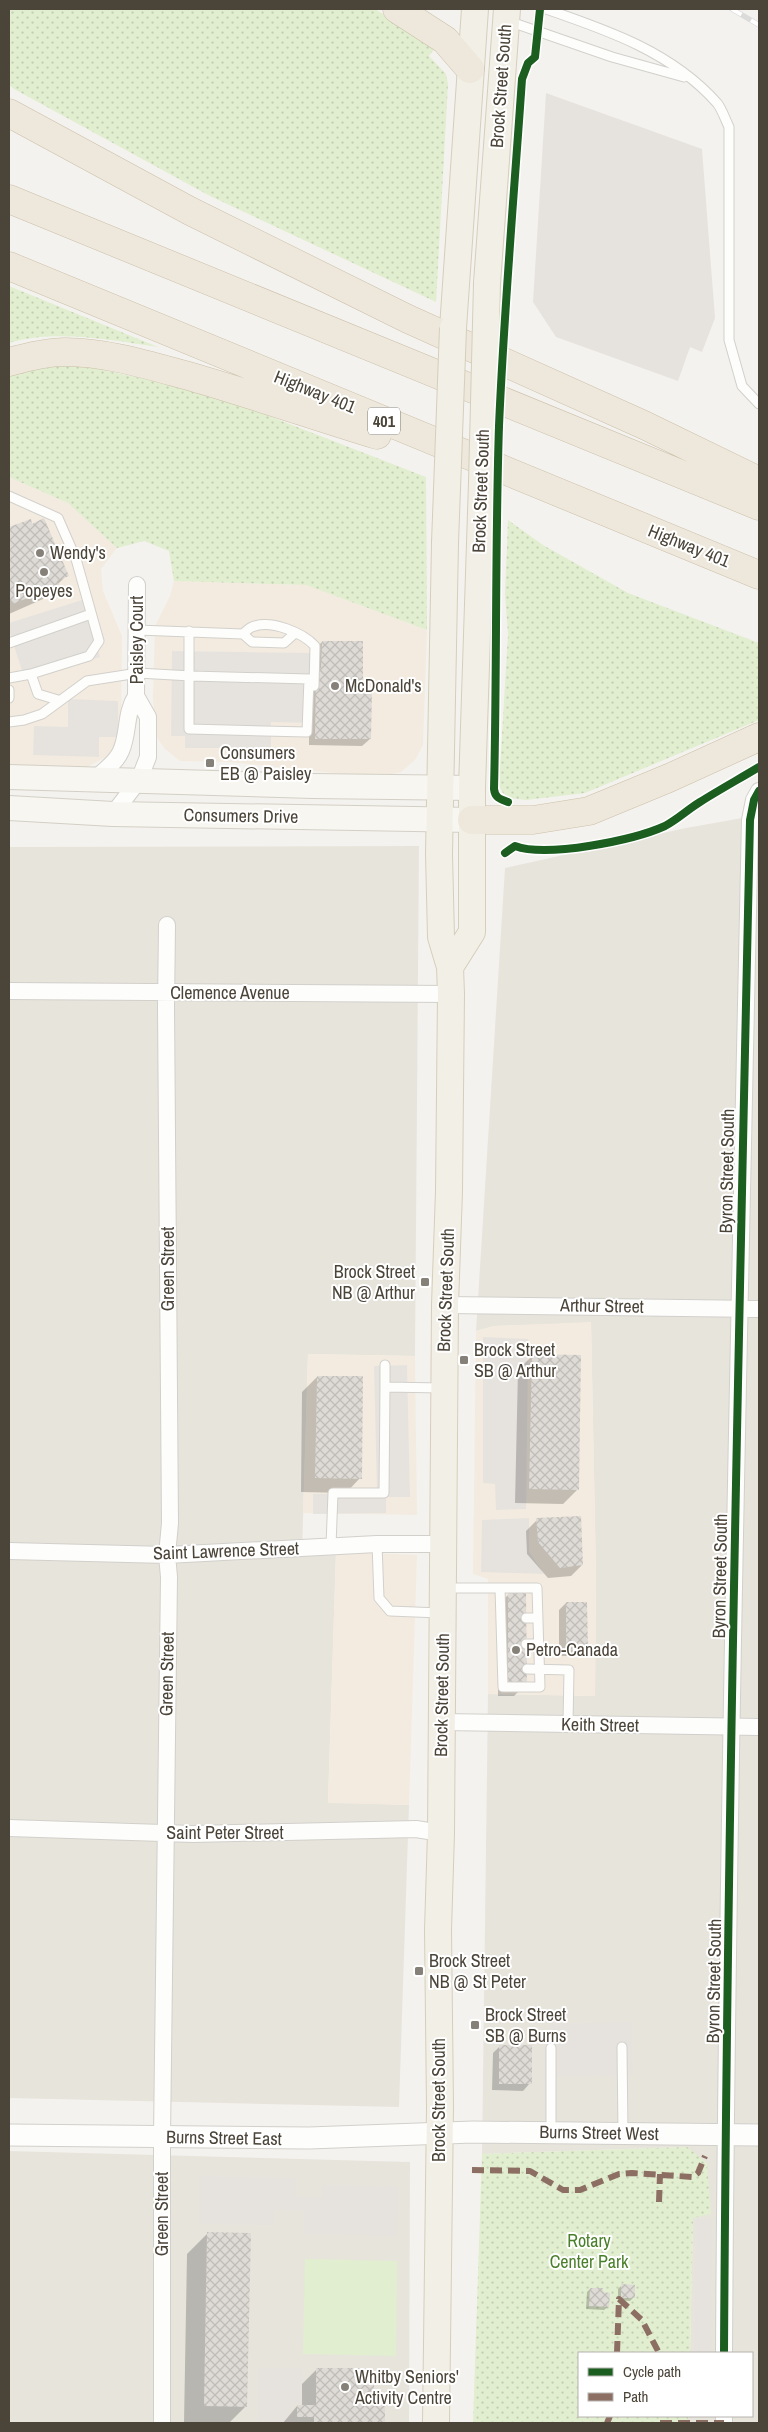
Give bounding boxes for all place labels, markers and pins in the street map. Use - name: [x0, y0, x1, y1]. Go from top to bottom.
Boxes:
- place label: Wendy's: [50, 540, 106, 565]
- marker: Wendy's: [34, 547, 46, 559]
- marker: Popeyes: [38, 566, 50, 578]
- place label: Popeyes: [15, 578, 73, 603]
- place label: McDonald's: [345, 673, 422, 698]
- marker: McDonald's: [329, 680, 341, 692]
- place label: Consumers EB @ Paisley: [220, 740, 312, 786]
- marker: Consumers EB @ Paisley: [204, 757, 216, 769]
- place label: Brock Street NB @ Arthur: [332, 1259, 415, 1305]
- marker: Brock Street NB @ Arthur: [419, 1276, 431, 1288]
- place label: Brock Street SB @ Arthur: [474, 1337, 556, 1383]
- marker: Brock Street SB @ Arthur: [458, 1354, 470, 1366]
- place label: Petro-Canada: [526, 1637, 618, 1662]
- marker: Petro-Canada: [510, 1644, 522, 1656]
- place label: Brock Street NB @ St Peter: [429, 1948, 526, 1994]
- marker: Brock Street NB @ St Peter: [413, 1965, 425, 1977]
- place label: Brock Street SB @ Burns: [485, 2002, 566, 2048]
- marker: Brock Street SB @ Burns: [469, 2019, 481, 2031]
- place label: Whitby Seniors' Activity Centre: [354, 2364, 459, 2410]
- marker: Whitby Seniors' Activity Centre: [339, 2381, 351, 2393]

